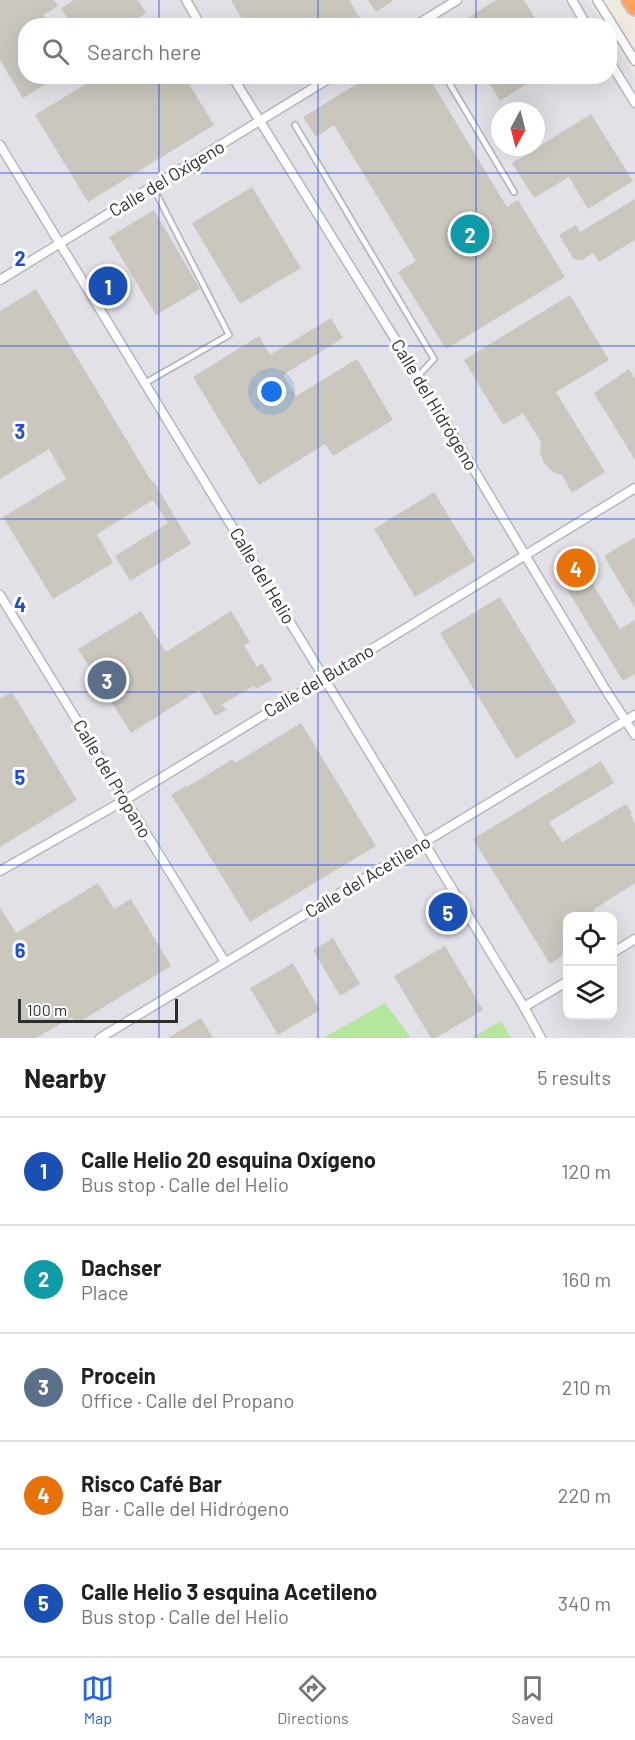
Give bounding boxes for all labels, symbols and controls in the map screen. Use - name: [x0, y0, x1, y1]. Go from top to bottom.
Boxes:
- search box: [18, 18, 617, 84]
- icon: search: [39, 35, 72, 68]
- text: Search here: [87, 38, 201, 64]
- north arrow: [491, 102, 545, 156]
- street label: Calle del Oxígeno: [105, 135, 228, 221]
- pin: 2: [450, 212, 490, 256]
- text: 2: [14, 246, 26, 270]
- pin: 1: [88, 264, 128, 308]
- street label: Calle del Hidrógeno: [387, 335, 483, 474]
- your location: [257, 377, 286, 406]
- text: 3: [15, 419, 25, 443]
- street label: Calle del Helio: [225, 523, 300, 628]
- pin: 4: [556, 546, 596, 590]
- text: 4: [14, 592, 26, 616]
- street label: Calle del Butano: [259, 639, 377, 722]
- pin: 3: [88, 658, 126, 702]
- street label: Calle del Propano: [69, 715, 157, 842]
- text: 5: [15, 765, 26, 789]
- street label: Calle del Acetileno: [301, 830, 434, 922]
- pin: 5: [428, 890, 468, 934]
- map controls: [563, 912, 617, 1020]
- button: locate: [563, 912, 617, 966]
- text: 6: [15, 938, 26, 962]
- button: layers: [563, 966, 617, 1020]
- scale bar: [18, 996, 178, 1024]
- text: 100 m: [27, 1000, 67, 1019]
- text: Nearby: [24, 1062, 106, 1093]
- text: 5 results: [537, 1065, 611, 1089]
- text: Calle Helio 20 esquina Oxígeno: [81, 1146, 376, 1172]
- text: 1: [40, 1159, 47, 1183]
- text: 120 m: [561, 1159, 611, 1183]
- text: Bus stop · Calle del Helio: [81, 1172, 289, 1196]
- text: Dachser: [81, 1254, 161, 1280]
- text: 2: [38, 1267, 49, 1291]
- text: 160 m: [562, 1267, 611, 1291]
- text: Place: [81, 1280, 129, 1304]
- text: Procein: [81, 1362, 156, 1388]
- text: 3: [38, 1375, 49, 1399]
- text: 210 m: [562, 1375, 611, 1399]
- text: Office · Calle del Propano: [81, 1388, 294, 1412]
- text: Risco Café Bar: [81, 1470, 222, 1496]
- text: 4: [37, 1483, 50, 1507]
- text: 220 m: [558, 1483, 611, 1507]
- text: Bar · Calle del Hidrógeno: [81, 1496, 289, 1520]
- text: Calle Helio 3 esquina Acetileno: [81, 1578, 377, 1604]
- text: 5: [38, 1591, 49, 1615]
- text: 340 m: [558, 1591, 611, 1615]
- text: Bus stop · Calle del Helio: [81, 1604, 289, 1628]
- tab: Map: [81, 1672, 114, 1727]
- tab: Directions: [277, 1672, 349, 1727]
- tab: Saved: [512, 1672, 554, 1727]

